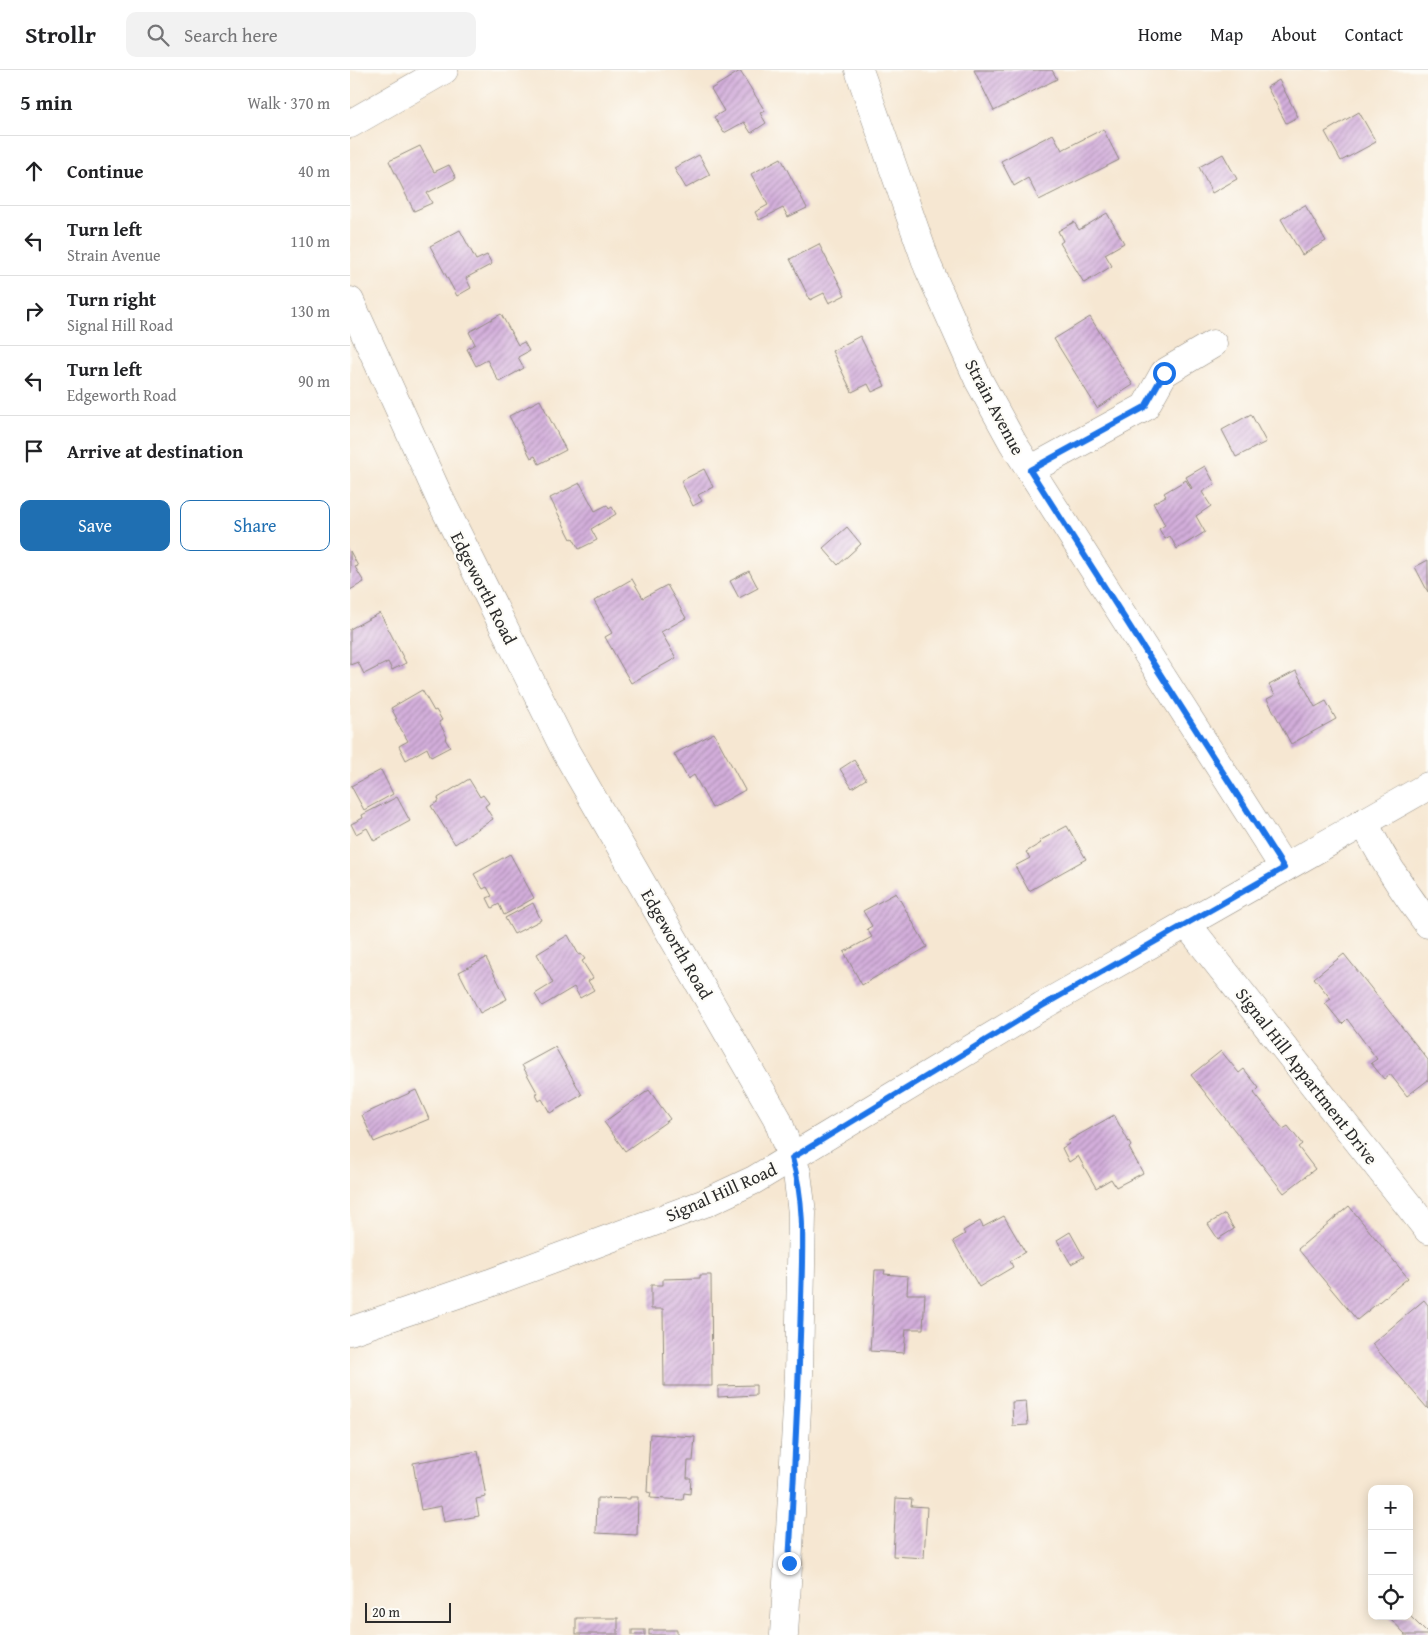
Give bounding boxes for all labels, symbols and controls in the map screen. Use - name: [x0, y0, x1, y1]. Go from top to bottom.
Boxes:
- search box: [126, 12, 476, 57]
- text: Strollr: [25, 17, 96, 52]
- icon: search: [144, 21, 172, 49]
- text: Search here: [184, 21, 278, 49]
- text: Home: [1138, 21, 1182, 48]
- text: Map: [1210, 21, 1243, 48]
- text: About: [1271, 21, 1317, 48]
- text: Contact: [1345, 21, 1403, 48]
- text: 5 min: [20, 87, 72, 118]
- text: Walk · 370 m: [247, 91, 330, 115]
- icon: ahead: [20, 157, 48, 185]
- text: Continue: [67, 157, 144, 185]
- text: 40 m: [298, 159, 330, 183]
- text: Turn left: [67, 215, 142, 243]
- icon: left: [20, 227, 48, 255]
- text: 110 m: [290, 229, 330, 253]
- text: Strain Avenue: [67, 243, 161, 267]
- text: Turn right: [67, 285, 156, 313]
- icon: right: [20, 297, 48, 325]
- text: 130 m: [290, 299, 330, 323]
- text: Signal Hill Road: [67, 313, 173, 337]
- street label: Strain Avenue: [958, 354, 1032, 460]
- text: Turn left: [67, 355, 142, 383]
- route start: [1153, 362, 1176, 385]
- icon: left: [20, 367, 48, 395]
- text: 90 m: [298, 369, 330, 393]
- text: Edgeworth Road: [67, 383, 177, 407]
- icon: arrive: [20, 437, 48, 465]
- text: Arrive at destination: [67, 437, 243, 465]
- button: Save: [20, 500, 170, 551]
- button: Share: [180, 500, 330, 551]
- street label: Edgeworth Road: [444, 527, 524, 649]
- street label: Edgeworth Road: [634, 884, 720, 1004]
- street label: Signal Hill Appartment Drive: [1229, 982, 1385, 1170]
- street label: Signal Hill Road: [661, 1155, 781, 1229]
- map controls: [1368, 1485, 1413, 1620]
- button: +: [1368, 1485, 1413, 1530]
- button: −: [1368, 1530, 1413, 1575]
- route end: [778, 1552, 801, 1575]
- button: locate: [1368, 1575, 1413, 1620]
- scale bar: [365, 1600, 451, 1623]
- text: 20 m: [372, 1602, 400, 1622]

